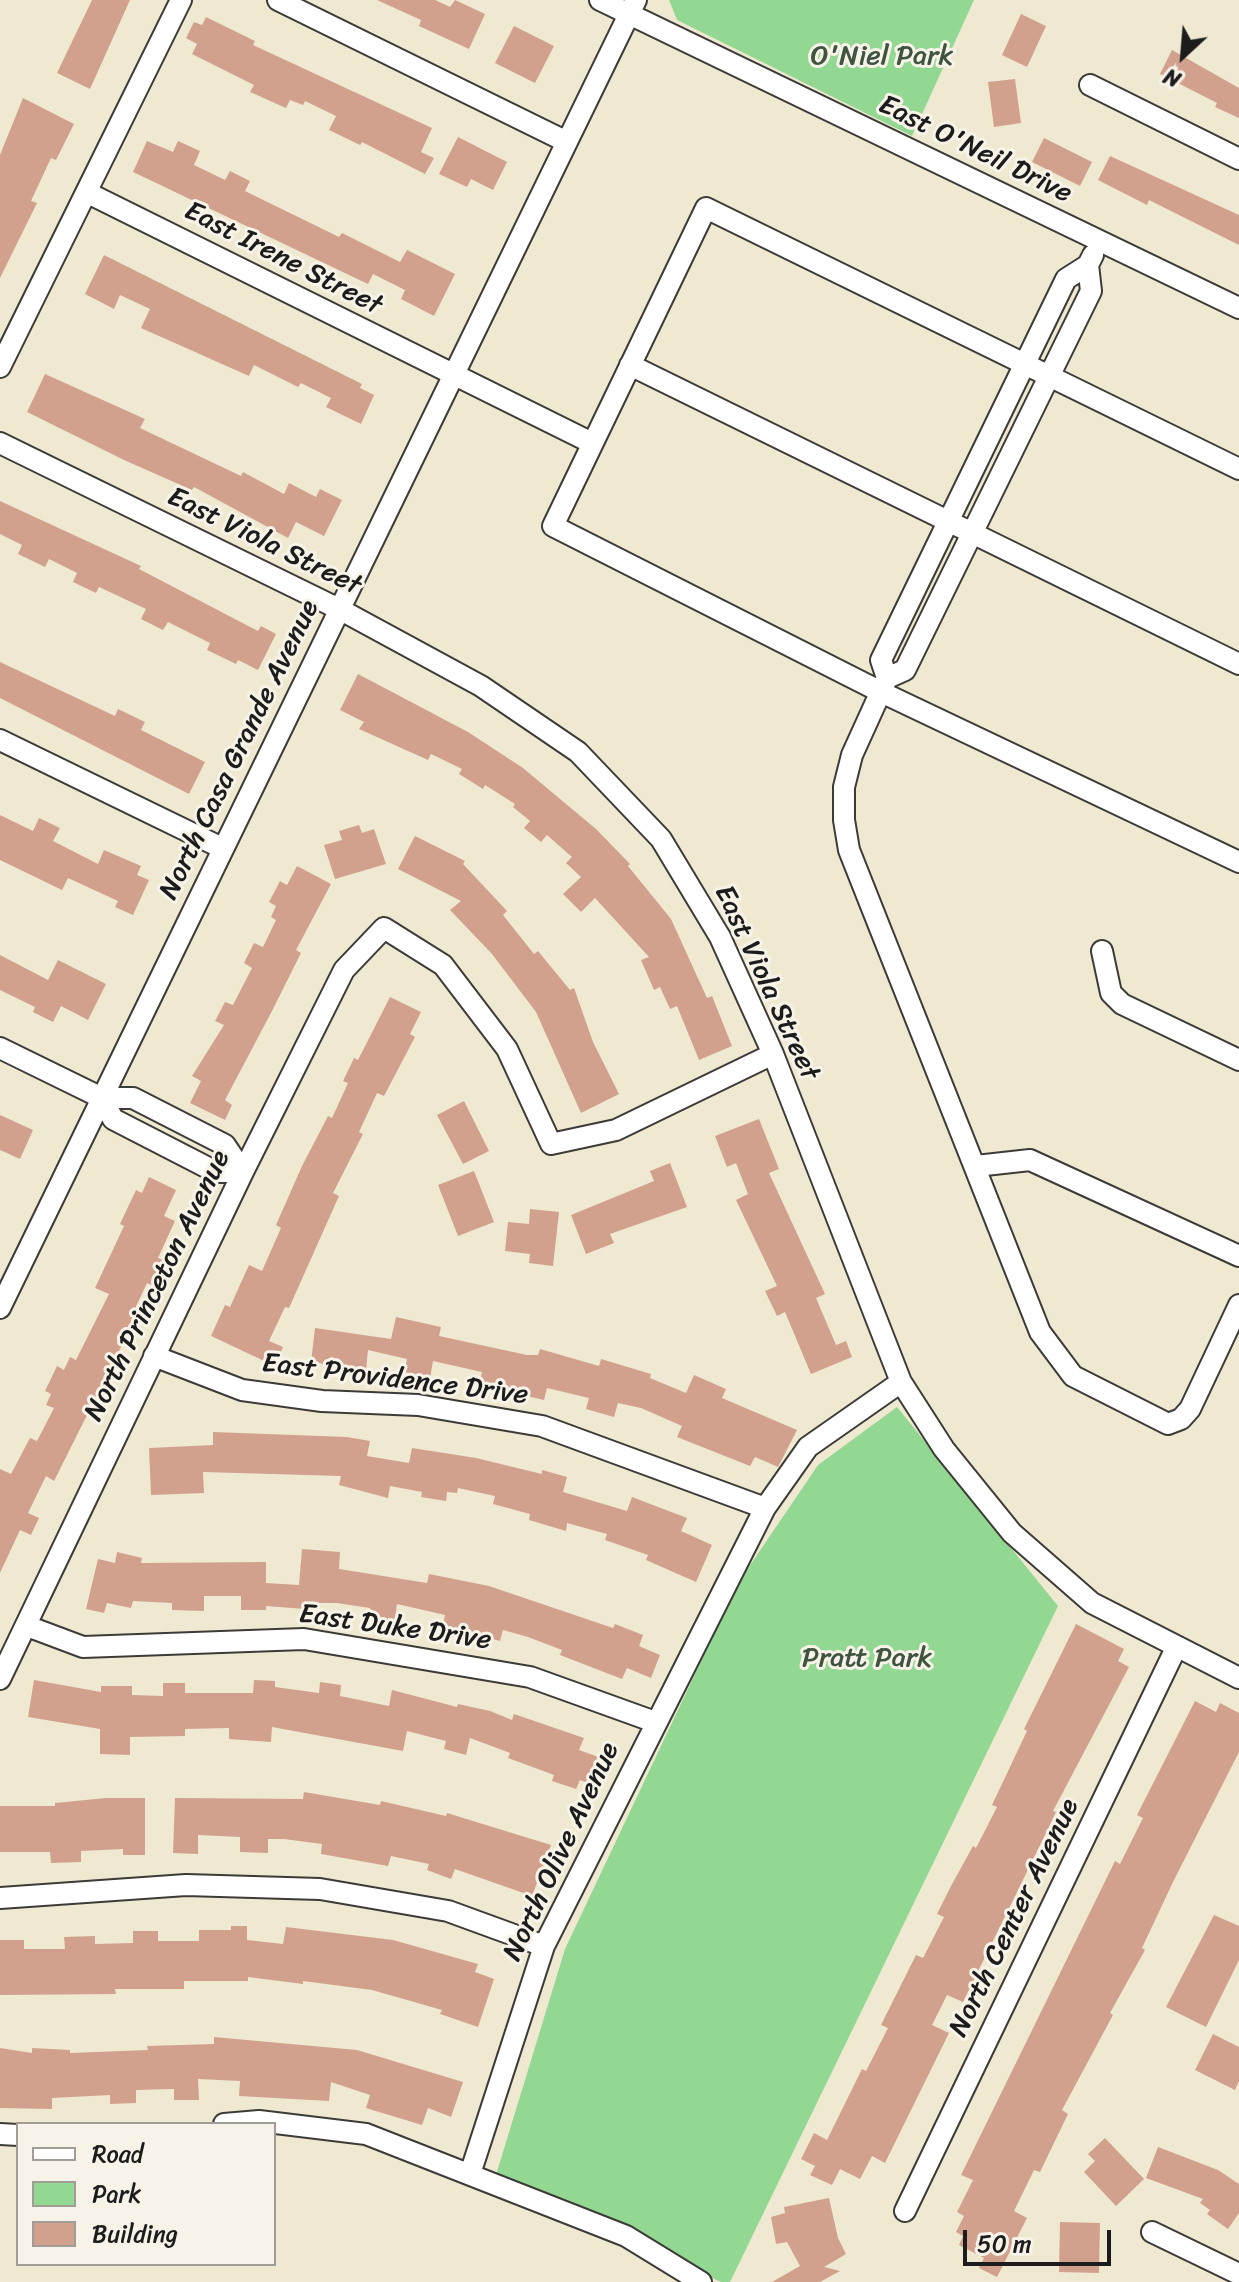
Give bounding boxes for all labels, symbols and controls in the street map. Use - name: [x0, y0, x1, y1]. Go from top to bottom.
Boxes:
- north arrow: [1143, 16, 1223, 96]
- park label: O'Niel Park: [811, 40, 953, 74]
- text: N: [1157, 57, 1188, 99]
- street label: East O'Neil Drive: [873, 89, 1077, 211]
- street label: East Irene Street: [179, 195, 387, 323]
- street label: East Viola Street: [162, 481, 366, 603]
- street label: North Casa Grande Avenue: [153, 595, 327, 905]
- street label: East Viola Street: [706, 880, 826, 1086]
- street label: North Princeton Avenue: [78, 1145, 238, 1427]
- street label: East Providence Drive: [260, 1347, 530, 1413]
- street label: East Duke Drive: [297, 1598, 493, 1658]
- park label: Pratt Park: [802, 1642, 932, 1676]
- street label: North Olive Avenue: [497, 1737, 627, 1967]
- street label: North Center Avenue: [943, 1793, 1087, 2043]
- legend: [16, 2122, 276, 2266]
- text: Road: [92, 2133, 143, 2175]
- text: Park: [92, 2173, 141, 2215]
- text: Building: [92, 2213, 178, 2255]
- scale bar: [967, 2214, 1115, 2264]
- text: 50 m: [977, 2223, 1032, 2265]

